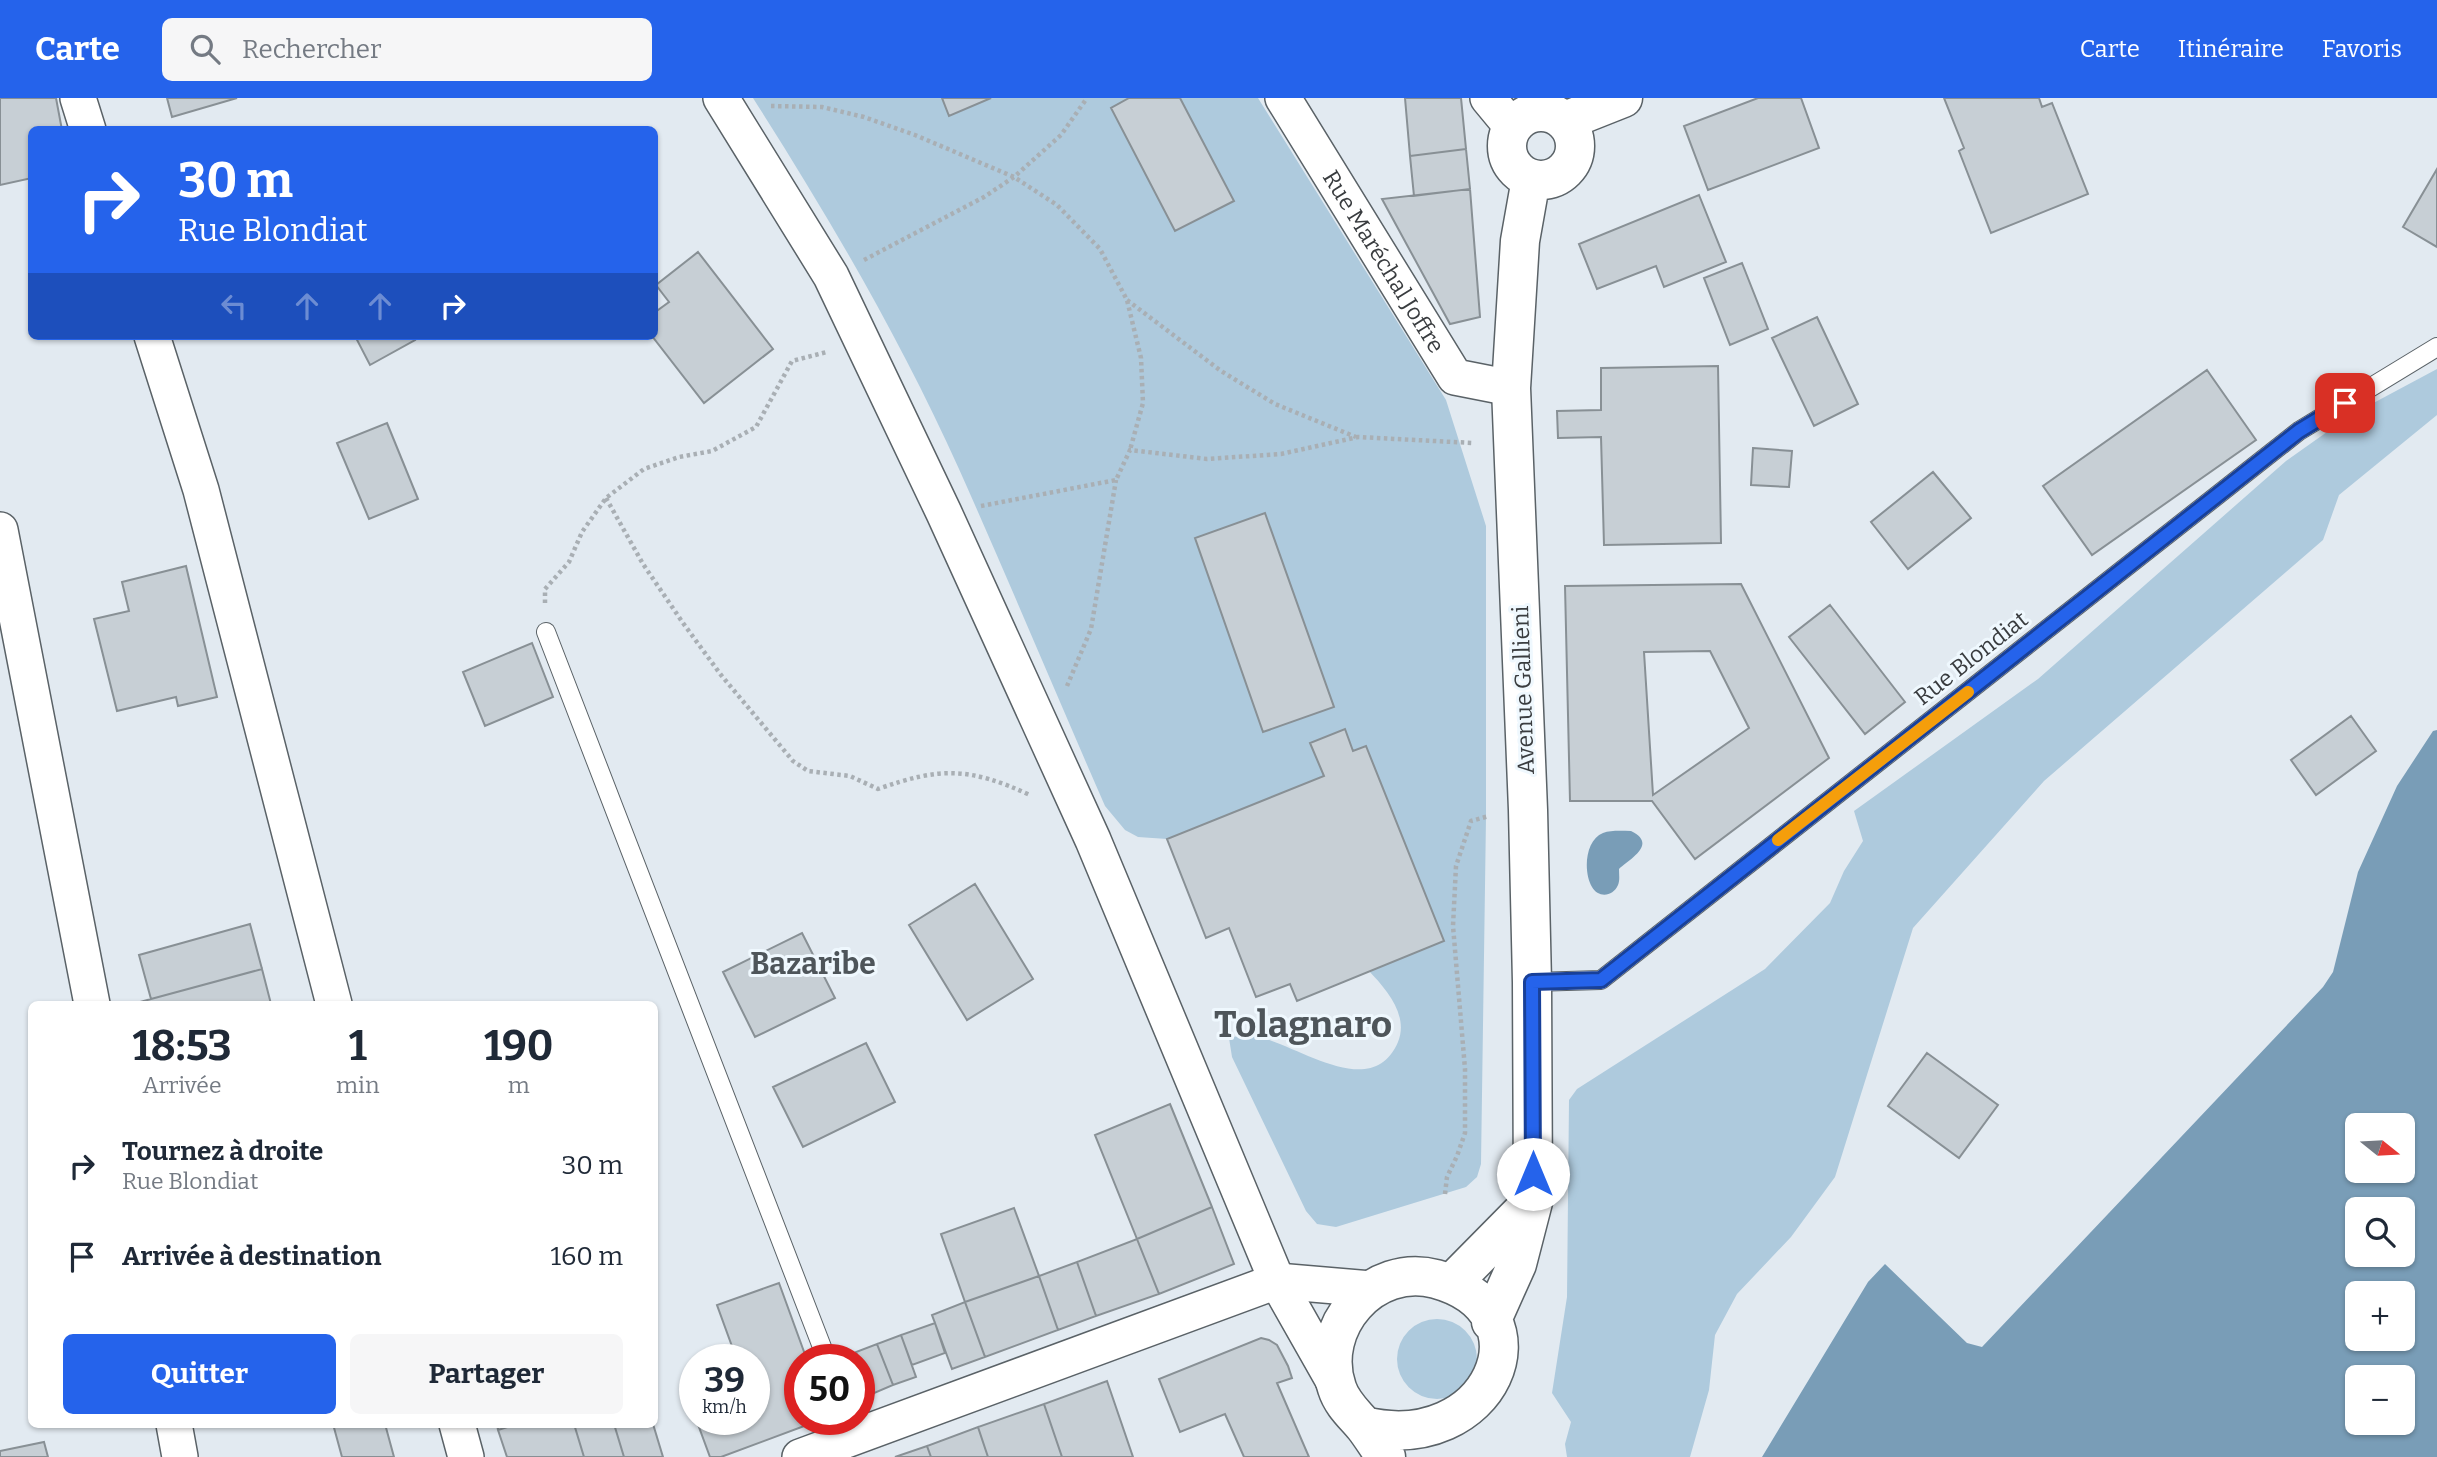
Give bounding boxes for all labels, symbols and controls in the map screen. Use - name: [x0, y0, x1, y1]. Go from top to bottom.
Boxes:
- search box: [162, 18, 652, 81]
- text: Carte: [35, 29, 120, 69]
- icon: search: [186, 30, 224, 68]
- text: Rechercher: [242, 34, 382, 65]
- text: Carte: [2080, 35, 2140, 63]
- text: Itinéraire: [2178, 35, 2284, 63]
- text: Favoris: [2322, 35, 2402, 63]
- text: 30 m: [178, 151, 293, 210]
- icon: right: [63, 154, 154, 245]
- street label: Rue Maréchal Joffre: [1317, 165, 1451, 358]
- text: Rue Blondiat: [178, 211, 368, 249]
- icon: left: [215, 287, 253, 325]
- icon: ahead: [288, 287, 326, 325]
- icon: ahead: [361, 287, 399, 325]
- icon: right: [434, 287, 472, 325]
- pin: [2315, 373, 2375, 433]
- icon: arrive: [2326, 384, 2364, 422]
- street label: Avenue Gallieni: [1506, 605, 1540, 775]
- street label: Rue Blondiat: [1909, 605, 2033, 711]
- district label: Bazaribe: [750, 946, 876, 982]
- district label: Tolagnaro: [1214, 1002, 1392, 1047]
- text: 18:53: [132, 1021, 232, 1071]
- text: 1: [349, 1021, 367, 1071]
- text: 190: [484, 1021, 554, 1071]
- text: Arrivée: [143, 1071, 221, 1099]
- text: min: [336, 1071, 379, 1099]
- text: m: [508, 1071, 530, 1099]
- north arrow: [2345, 1113, 2415, 1183]
- map controls: [2345, 1113, 2415, 1435]
- text: Tournez à droite: [122, 1136, 323, 1167]
- position arrow: [1496, 1137, 1570, 1211]
- icon: right: [63, 1147, 101, 1185]
- text: 30 m: [562, 1150, 623, 1181]
- text: Rue Blondiat: [122, 1167, 258, 1195]
- button: search: [2345, 1197, 2415, 1267]
- icon: arrive: [63, 1238, 101, 1276]
- text: Arrivée à destination: [122, 1241, 381, 1272]
- text: 160 m: [551, 1241, 623, 1272]
- button: +: [2345, 1281, 2415, 1351]
- button: Quitter: [63, 1334, 336, 1414]
- button: Partager: [350, 1334, 623, 1414]
- speed limit sign: 50: [784, 1344, 875, 1435]
- text: 39: [704, 1359, 745, 1401]
- button: −: [2345, 1365, 2415, 1435]
- text: km/h: [702, 1396, 747, 1418]

